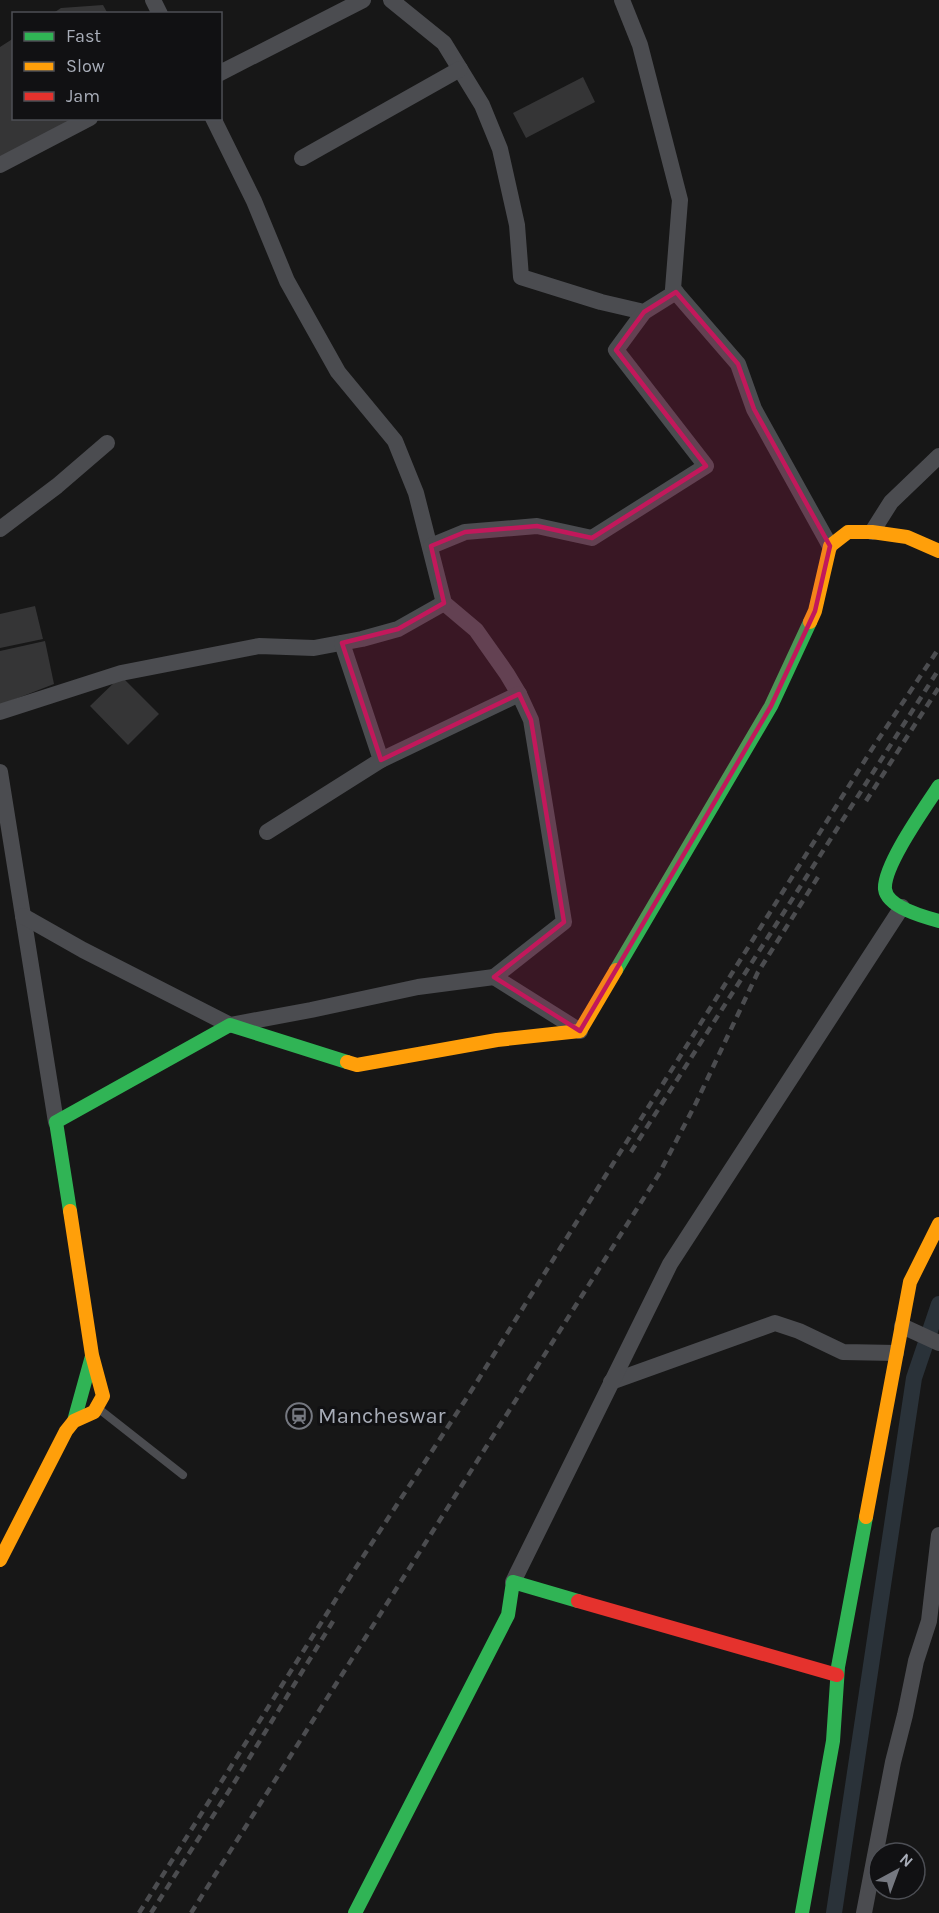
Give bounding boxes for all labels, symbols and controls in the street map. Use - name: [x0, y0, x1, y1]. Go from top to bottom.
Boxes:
- legend: [12, 12, 222, 120]
- text: Fast: [66, 25, 101, 47]
- text: Slow: [66, 55, 105, 77]
- text: Jam: [66, 85, 100, 107]
- station icon: Mancheswar: [284, 1401, 314, 1431]
- place label: Mancheswar: [318, 1403, 446, 1429]
- north arrow: [867, 1841, 927, 1901]
- text: N: [896, 1849, 917, 1871]

